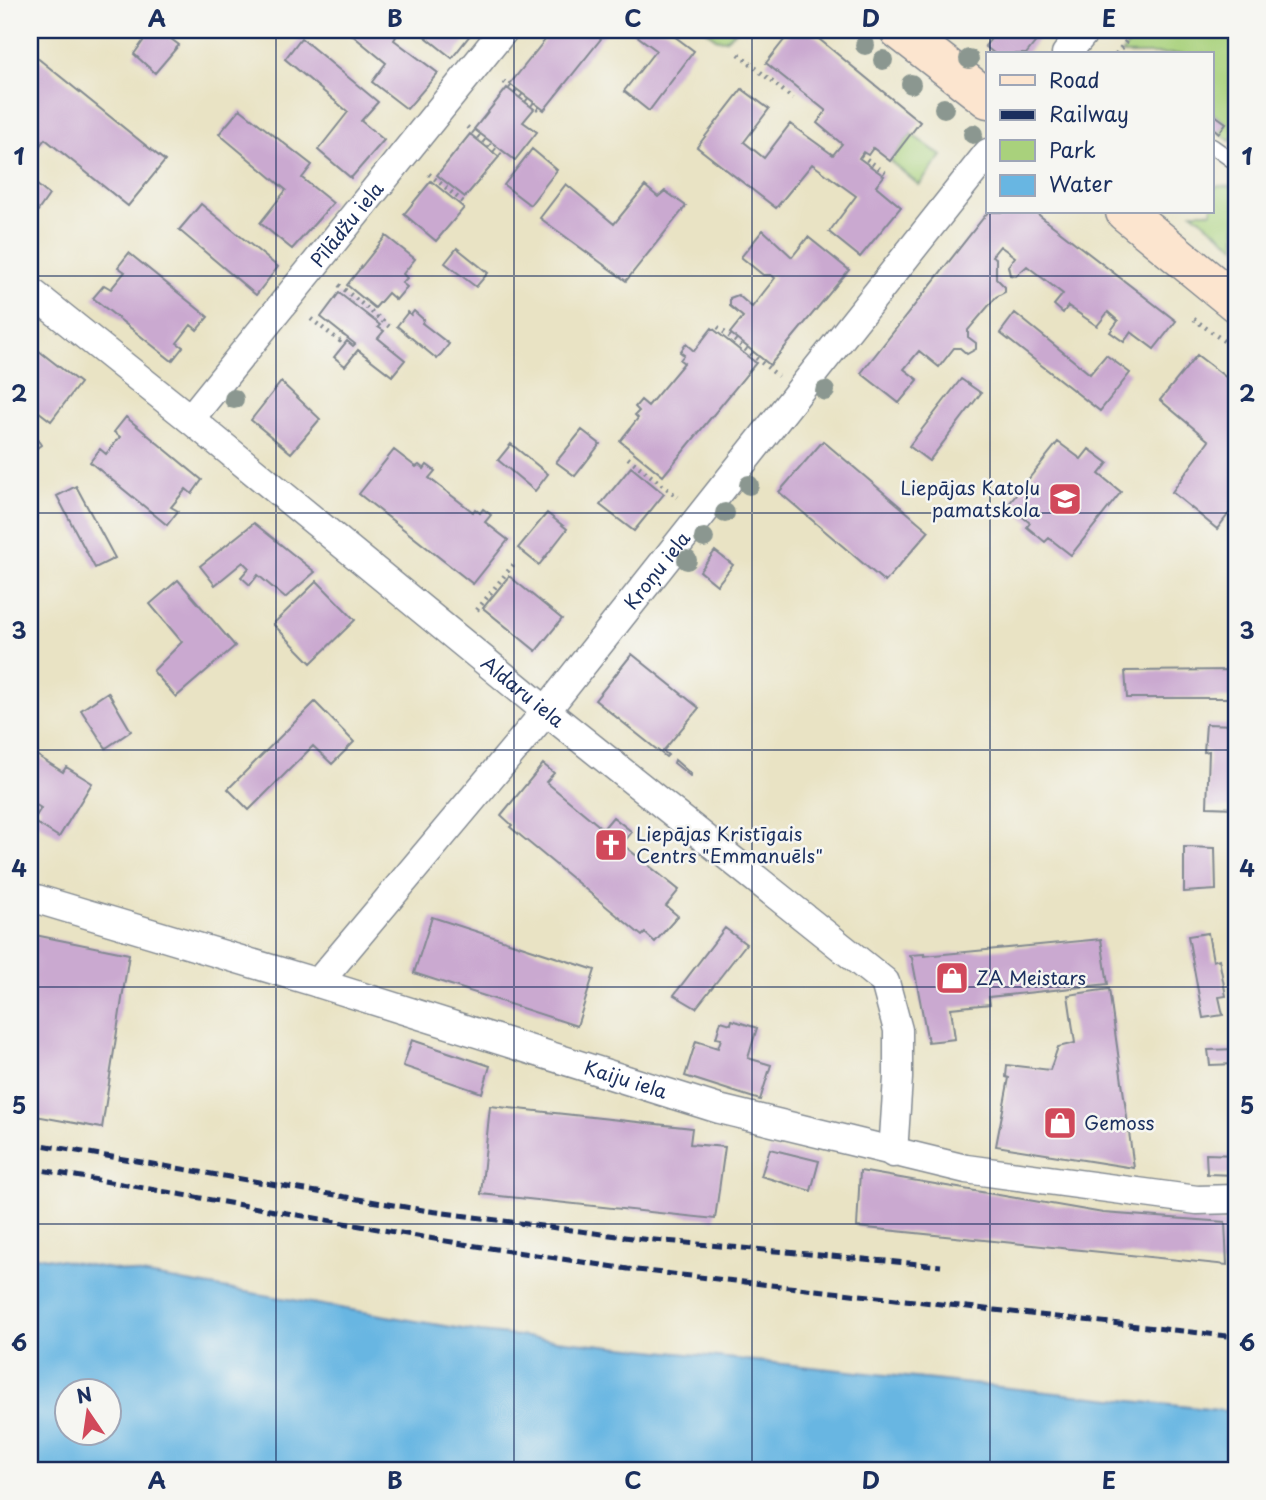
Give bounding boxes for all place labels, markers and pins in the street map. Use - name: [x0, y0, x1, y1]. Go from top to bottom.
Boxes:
- place label: Liepājas Katoļu pamatskola: [900, 473, 1040, 523]
- school or university icon: Liepājas Katoļu pamatskola: [1046, 480, 1084, 518]
- place label: Liepājas Kristīgais Centrs "Emmanuēls": [636, 819, 823, 869]
- church icon: Liepājas Kristīgais Centrs "Emmanuēls": [592, 826, 630, 864]
- shop icon: ZA Meistars: [933, 959, 971, 997]
- place label: ZA Meistars: [976, 963, 1086, 991]
- shop icon: Gemoss: [1041, 1104, 1079, 1142]
- place label: Gemoss: [1084, 1108, 1155, 1136]

